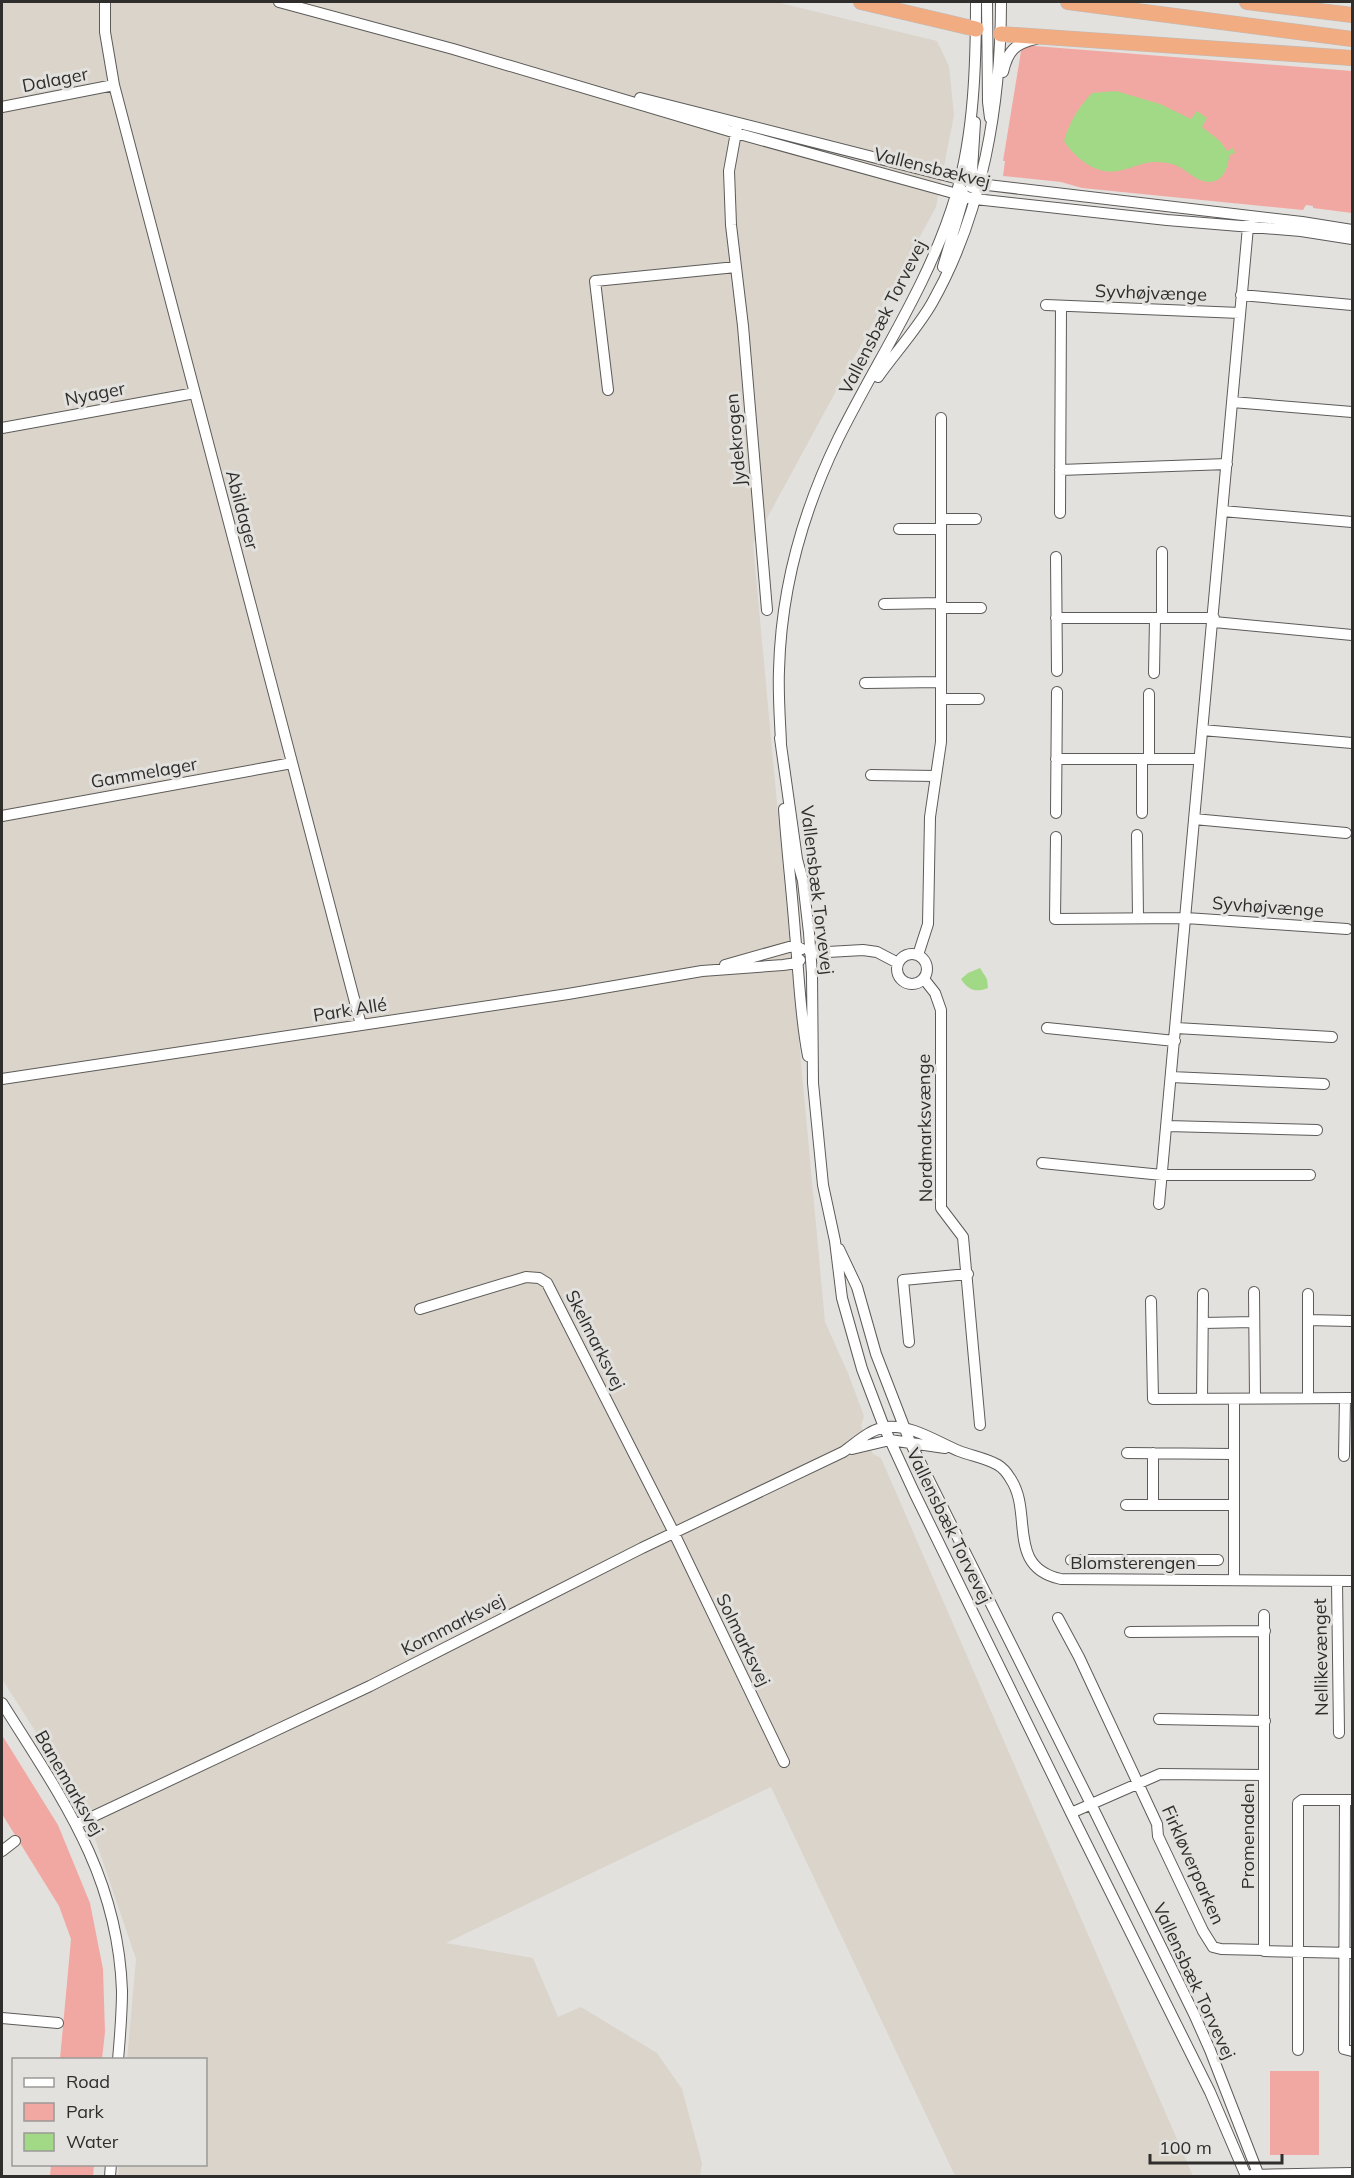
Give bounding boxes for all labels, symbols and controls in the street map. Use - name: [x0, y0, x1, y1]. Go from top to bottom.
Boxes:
- street label: Dalager: [20, 62, 90, 97]
- street label: Vallensbækvej: [871, 142, 993, 193]
- street label: Vallensbæk Torvevej: [834, 236, 931, 398]
- street label: Syvhøjvænge: [1095, 279, 1207, 306]
- street label: Nyager: [63, 376, 127, 411]
- street label: Jydekrogen: [720, 393, 751, 487]
- street label: Abildager: [221, 468, 264, 553]
- street label: Gammelager: [89, 752, 199, 793]
- street label: Vallensbæk Torvevej: [796, 804, 839, 976]
- street label: Syvhøjvænge: [1211, 891, 1325, 922]
- street label: Park Allé: [311, 992, 388, 1027]
- street label: Nordmarksvænge: [912, 1054, 937, 1202]
- street label: Skelmarksvej: [560, 1286, 630, 1393]
- street label: Vallensbæk Torvevej: [902, 1444, 997, 1607]
- street label: Blomsterengen: [1070, 1551, 1196, 1574]
- street label: Kornmarksvej: [397, 1589, 508, 1660]
- street label: Solmarksvej: [711, 1590, 776, 1690]
- street label: Nellikevænget: [1308, 1598, 1333, 1716]
- street label: Banemarksvej: [30, 1726, 109, 1840]
- street label: Promenaden: [1236, 1783, 1259, 1889]
- street label: Firkløverparken: [1157, 1802, 1230, 1928]
- street label: Vallensbæk Torvevej: [1148, 1899, 1241, 2063]
- legend: [12, 2058, 207, 2166]
- text: Road: [66, 2070, 110, 2093]
- text: Park: [66, 2100, 105, 2123]
- scale bar: [1150, 2127, 1282, 2165]
- text: Water: [66, 2130, 119, 2153]
- text: 100 m: [1159, 2136, 1212, 2159]

